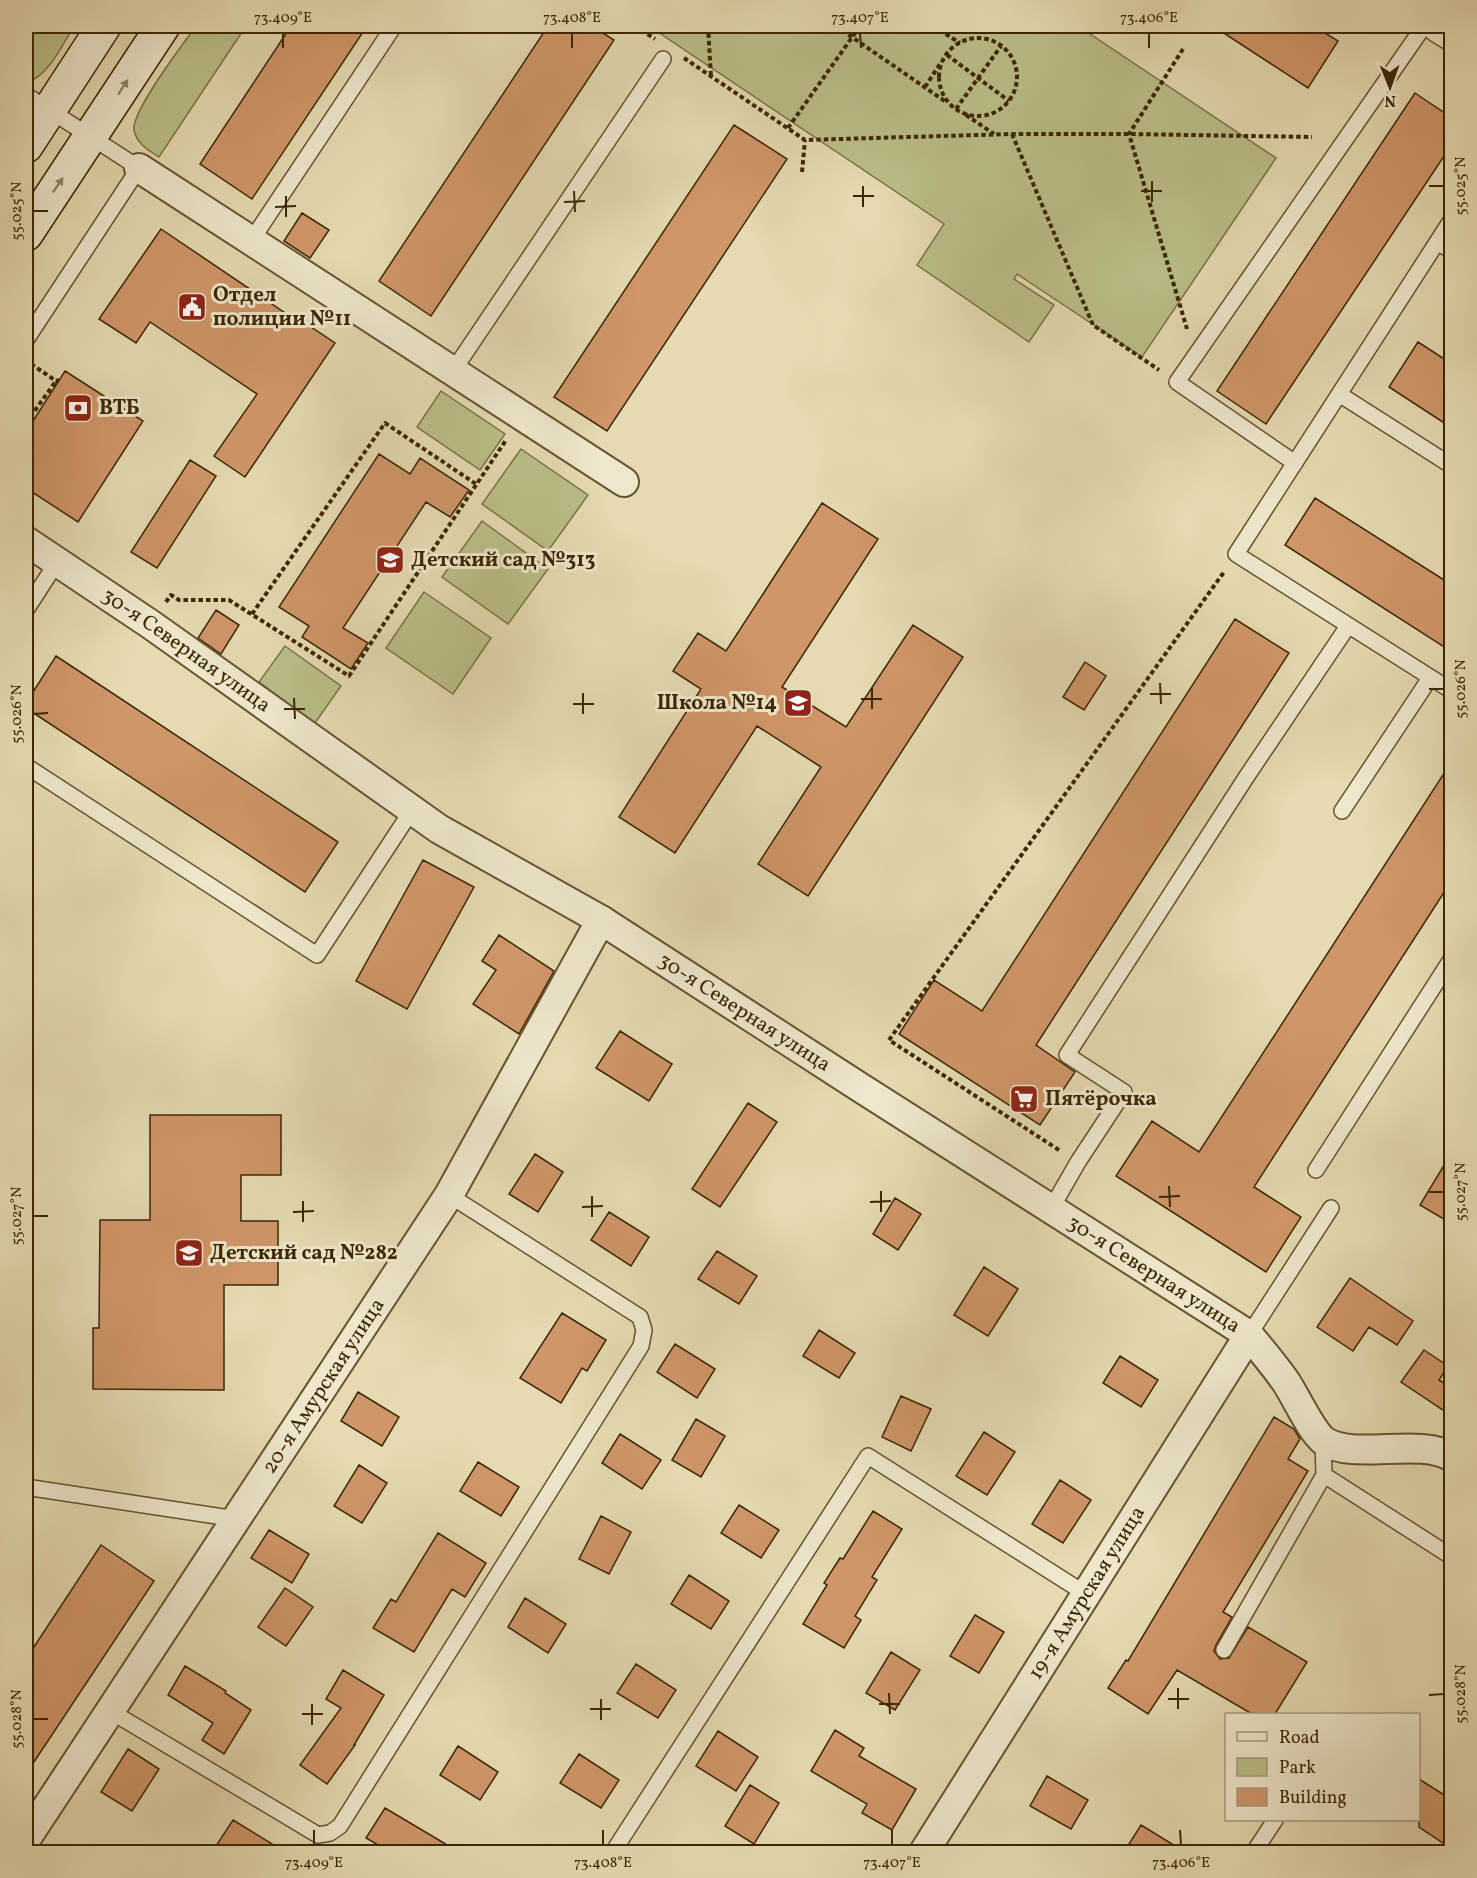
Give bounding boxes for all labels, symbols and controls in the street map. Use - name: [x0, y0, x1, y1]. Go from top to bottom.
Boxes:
- text: 73.409°E: [254, 8, 312, 29]
- text: 73.408°E: [543, 8, 601, 29]
- text: 73.407°E: [831, 8, 889, 29]
- text: 73.406°E: [1120, 8, 1178, 29]
- north arrow: [1360, 57, 1420, 117]
- one-way arrow: [117, 79, 128, 96]
- text: N: [1384, 89, 1396, 111]
- text: 55.025°N: [1451, 157, 1472, 216]
- one-way arrow: [52, 178, 64, 194]
- text: 55.025°N: [7, 182, 28, 241]
- place label: Отдел полиции №11: [213, 281, 351, 334]
- public building icon: Отдел полиции №11: [176, 291, 208, 323]
- bank icon: ВТБ: [62, 392, 94, 424]
- place label: ВТБ: [99, 394, 140, 423]
- school or university icon: Детский сад №313: [374, 544, 406, 576]
- place label: Детский сад №313: [411, 546, 595, 575]
- street label: 30-я Северная улица: [96, 581, 277, 720]
- text: 55.026°N: [1451, 659, 1472, 719]
- text: 55.026°N: [7, 684, 28, 744]
- school or university icon: Школа №14: [782, 687, 814, 719]
- place label: Школа №14: [657, 689, 777, 718]
- street label: 30-я Северная улица: [652, 946, 836, 1079]
- supermarket icon: Пятёрочка: [1008, 1083, 1040, 1115]
- place label: Пятёрочка: [1045, 1085, 1157, 1114]
- text: 55.027°N: [1451, 1163, 1472, 1221]
- text: 55.027°N: [7, 1187, 28, 1245]
- street label: 30-я Северная улица: [1062, 1208, 1246, 1340]
- school or university icon: Детский сад №282: [173, 1237, 205, 1269]
- place label: Детский сад №282: [210, 1239, 398, 1268]
- street label: 20-я Амурская улица: [255, 1293, 392, 1479]
- street label: 19-я Амурская улица: [1021, 1501, 1152, 1685]
- text: 55.028°N: [1451, 1664, 1472, 1724]
- text: 55.028°N: [7, 1689, 28, 1749]
- legend: [1225, 1713, 1420, 1821]
- text: Road: [1279, 1726, 1320, 1751]
- text: Park: [1279, 1756, 1316, 1781]
- text: Building: [1279, 1786, 1347, 1811]
- text: 73.409°E: [285, 1853, 343, 1874]
- text: 73.408°E: [574, 1853, 632, 1874]
- text: 73.407°E: [863, 1853, 921, 1874]
- text: 73.406°E: [1152, 1853, 1210, 1874]

